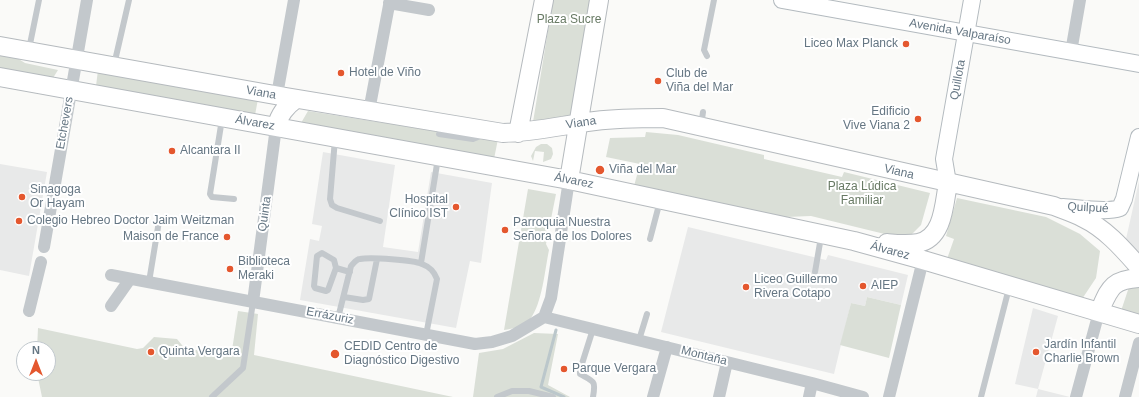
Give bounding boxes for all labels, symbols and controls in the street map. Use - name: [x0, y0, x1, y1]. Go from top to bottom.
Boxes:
- park label: Plaza Sucre: [537, 13, 601, 27]
- street label: Avenida Valparaíso: [908, 16, 1012, 48]
- place label: Liceo Max Planck: [804, 37, 898, 51]
- marker: Liceo Max Planck: [901, 39, 911, 49]
- street label: Quillota: [947, 59, 969, 101]
- place label: Hotel de Viño: [349, 66, 421, 80]
- place label: Club de Viña del Mar: [666, 67, 733, 95]
- marker: Hotel de Viño: [336, 68, 346, 78]
- marker: Club de Viña del Mar: [653, 76, 663, 86]
- street label: Viana: [245, 83, 277, 103]
- street label: Etchevers: [53, 95, 77, 151]
- place label: Edificio Vive Viana 2: [843, 105, 910, 133]
- street label: Álvarez: [234, 112, 276, 134]
- street label: Viana: [565, 114, 597, 132]
- marker: Edificio Vive Viana 2: [913, 114, 923, 124]
- place label: Alcantara II: [180, 144, 241, 158]
- marker: Alcantara II: [167, 146, 177, 156]
- street label: Viana: [883, 162, 915, 182]
- place label: Viña del Mar: [609, 163, 676, 177]
- marker: Viña del Mar: [594, 164, 606, 176]
- street label: Álvarez: [553, 170, 595, 192]
- park label: Plaza Lúdica Familiar: [828, 180, 896, 208]
- place label: Sinagoga Or Hayam: [30, 183, 85, 211]
- marker: Sinagoga Or Hayam: [17, 192, 27, 202]
- place label: Hospital Clínico IST: [389, 193, 448, 221]
- street label: Quinta: [255, 195, 275, 233]
- street label: Quilpué: [1067, 200, 1109, 216]
- marker: Hospital Clínico IST: [451, 202, 461, 212]
- place label: Colegio Hebreo Doctor Jaim Weitzman: [27, 214, 234, 228]
- marker: Colegio Hebreo Doctor Jaim Weitzman: [14, 216, 24, 226]
- place label: Parroquia Nuestra Señora de los Dolores: [513, 216, 632, 244]
- marker: Parroquia Nuestra Señora de los Dolores: [500, 225, 510, 235]
- place label: Maison de France: [123, 230, 219, 244]
- marker: Maison de France: [222, 232, 232, 242]
- street label: Álvarez: [869, 239, 911, 263]
- place label: Biblioteca Meraki: [238, 255, 290, 283]
- marker: Biblioteca Meraki: [225, 264, 235, 274]
- place label: Liceo Guillermo Rivera Cotapo: [754, 273, 837, 301]
- place label: AIEP: [871, 279, 898, 293]
- marker: AIEP: [858, 281, 868, 291]
- marker: Liceo Guillermo Rivera Cotapo: [741, 282, 751, 292]
- street label: Errázuriz: [305, 304, 355, 328]
- place label: Jardín Infantil Charlie Brown: [1044, 338, 1119, 366]
- place label: CEDID Centro de Diagnóstico Digestivo: [344, 340, 459, 368]
- north arrow: [16, 341, 56, 381]
- street label: Montaña: [680, 343, 728, 369]
- text: N: [32, 344, 40, 356]
- place label: Quinta Vergara: [159, 345, 240, 359]
- marker: Quinta Vergara: [146, 347, 156, 357]
- marker: Jardín Infantil Charlie Brown: [1031, 347, 1041, 357]
- marker: CEDID Centro de Diagnóstico Digestivo: [329, 348, 341, 360]
- place label: Parque Vergara: [572, 362, 656, 376]
- marker: Parque Vergara: [559, 364, 569, 374]

